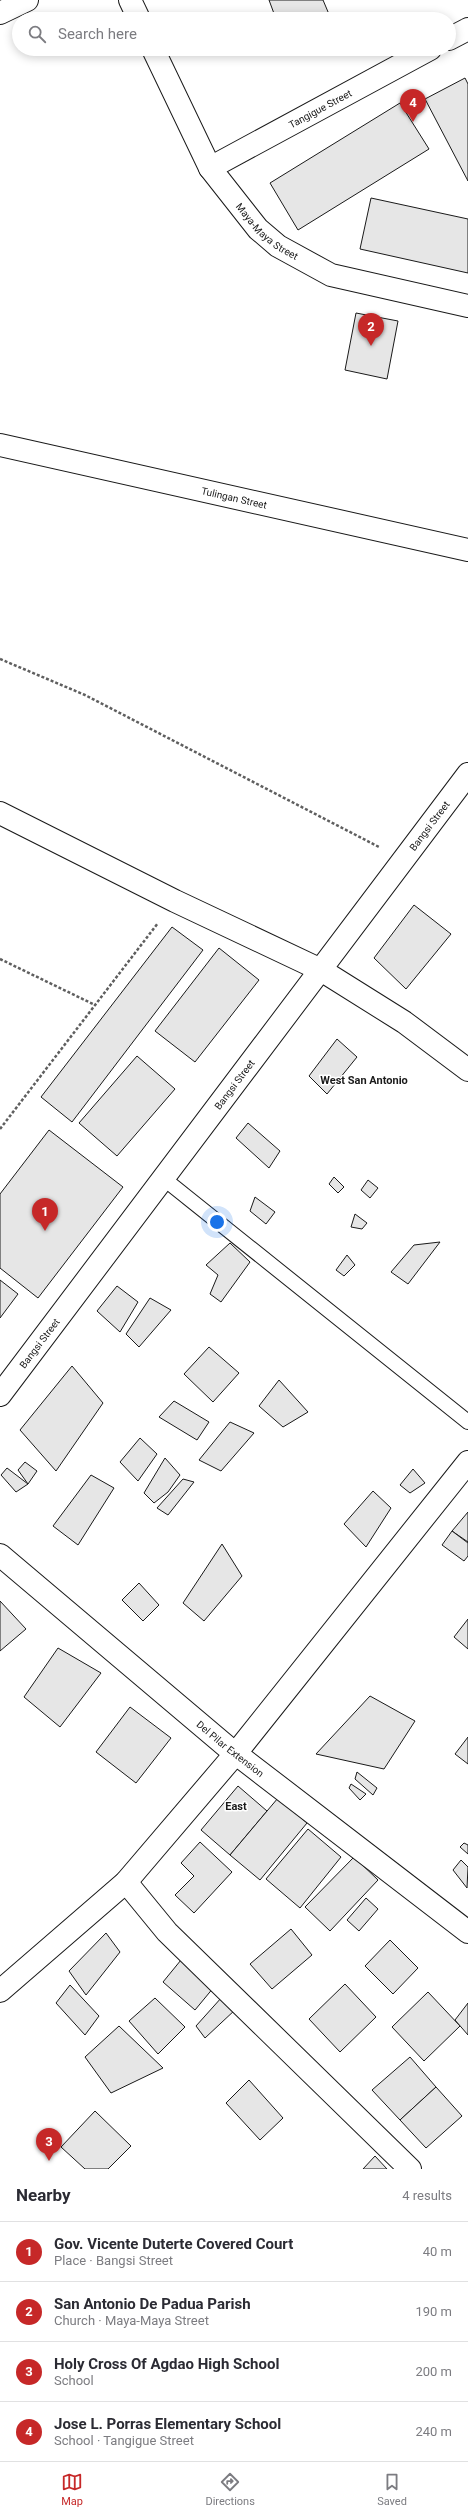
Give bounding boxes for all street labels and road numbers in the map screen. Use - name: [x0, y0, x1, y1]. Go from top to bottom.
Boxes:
- street label: Tangigue Street: [287, 88, 354, 130]
- street label: Maya-Maya Street: [234, 201, 300, 262]
- street label: Tulingan Street: [200, 485, 268, 511]
- street label: Bangsi Street: [407, 799, 452, 853]
- street label: Bangsi Street: [212, 1058, 257, 1112]
- street label: Bangsi Street: [17, 1316, 62, 1370]
- street label: Del Pilar Extension: [194, 1719, 266, 1779]

